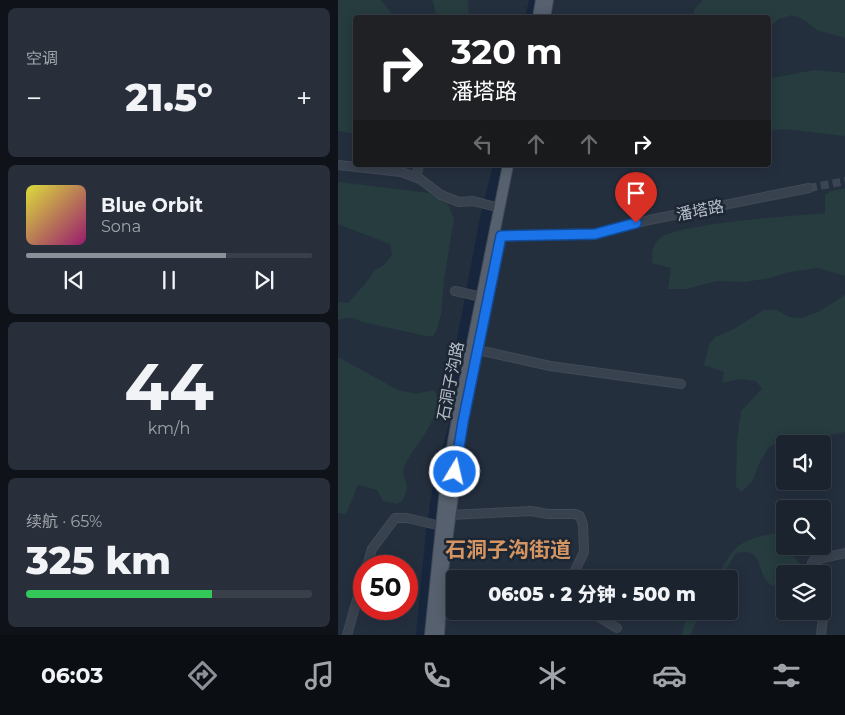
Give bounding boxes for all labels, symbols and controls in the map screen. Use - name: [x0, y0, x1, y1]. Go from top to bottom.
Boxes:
- text: 320 m: [451, 30, 563, 73]
- icon: right: [368, 35, 433, 100]
- text: 空调: [26, 49, 58, 68]
- text: 21.5°: [125, 74, 213, 121]
- text: 潘塔路: [451, 78, 517, 105]
- text: −: [26, 81, 42, 115]
- text: +: [296, 81, 312, 115]
- icon: left: [469, 130, 497, 158]
- icon: ahead: [522, 130, 550, 158]
- icon: ahead: [575, 130, 603, 158]
- icon: right: [628, 130, 656, 158]
- pin: [615, 172, 657, 223]
- icon: arrive: [622, 179, 650, 207]
- text: Blue Orbit: [101, 194, 203, 217]
- street label: 潘塔路: [675, 197, 725, 224]
- text: Sona: [101, 217, 141, 236]
- icon: previous: [60, 266, 88, 294]
- icon: pause: [155, 266, 183, 294]
- icon: next: [250, 266, 278, 294]
- street label: 石洞子沟路: [434, 340, 467, 422]
- text: 44: [124, 347, 214, 426]
- text: km/h: [148, 419, 190, 438]
- map controls: [776, 435, 831, 620]
- button: sound: [776, 435, 831, 490]
- position arrow: [428, 445, 480, 497]
- button: search: [776, 500, 831, 555]
- text: 续航 · 65%: [26, 512, 102, 531]
- text: 325 km: [26, 537, 171, 584]
- district label: 石洞子沟街道: [445, 537, 571, 562]
- speed limit sign: 50: [353, 555, 418, 620]
- button: layers: [776, 565, 831, 620]
- text: 06:05 · 2 分钟 · 500 m: [488, 583, 696, 606]
- icon: directions: [185, 658, 220, 693]
- icon: music: [302, 658, 337, 693]
- icon: phone: [419, 658, 454, 693]
- icon: climate: [535, 658, 570, 693]
- icon: car: [652, 658, 687, 693]
- icon: filters: [769, 658, 804, 693]
- text: 06:03: [41, 662, 103, 689]

